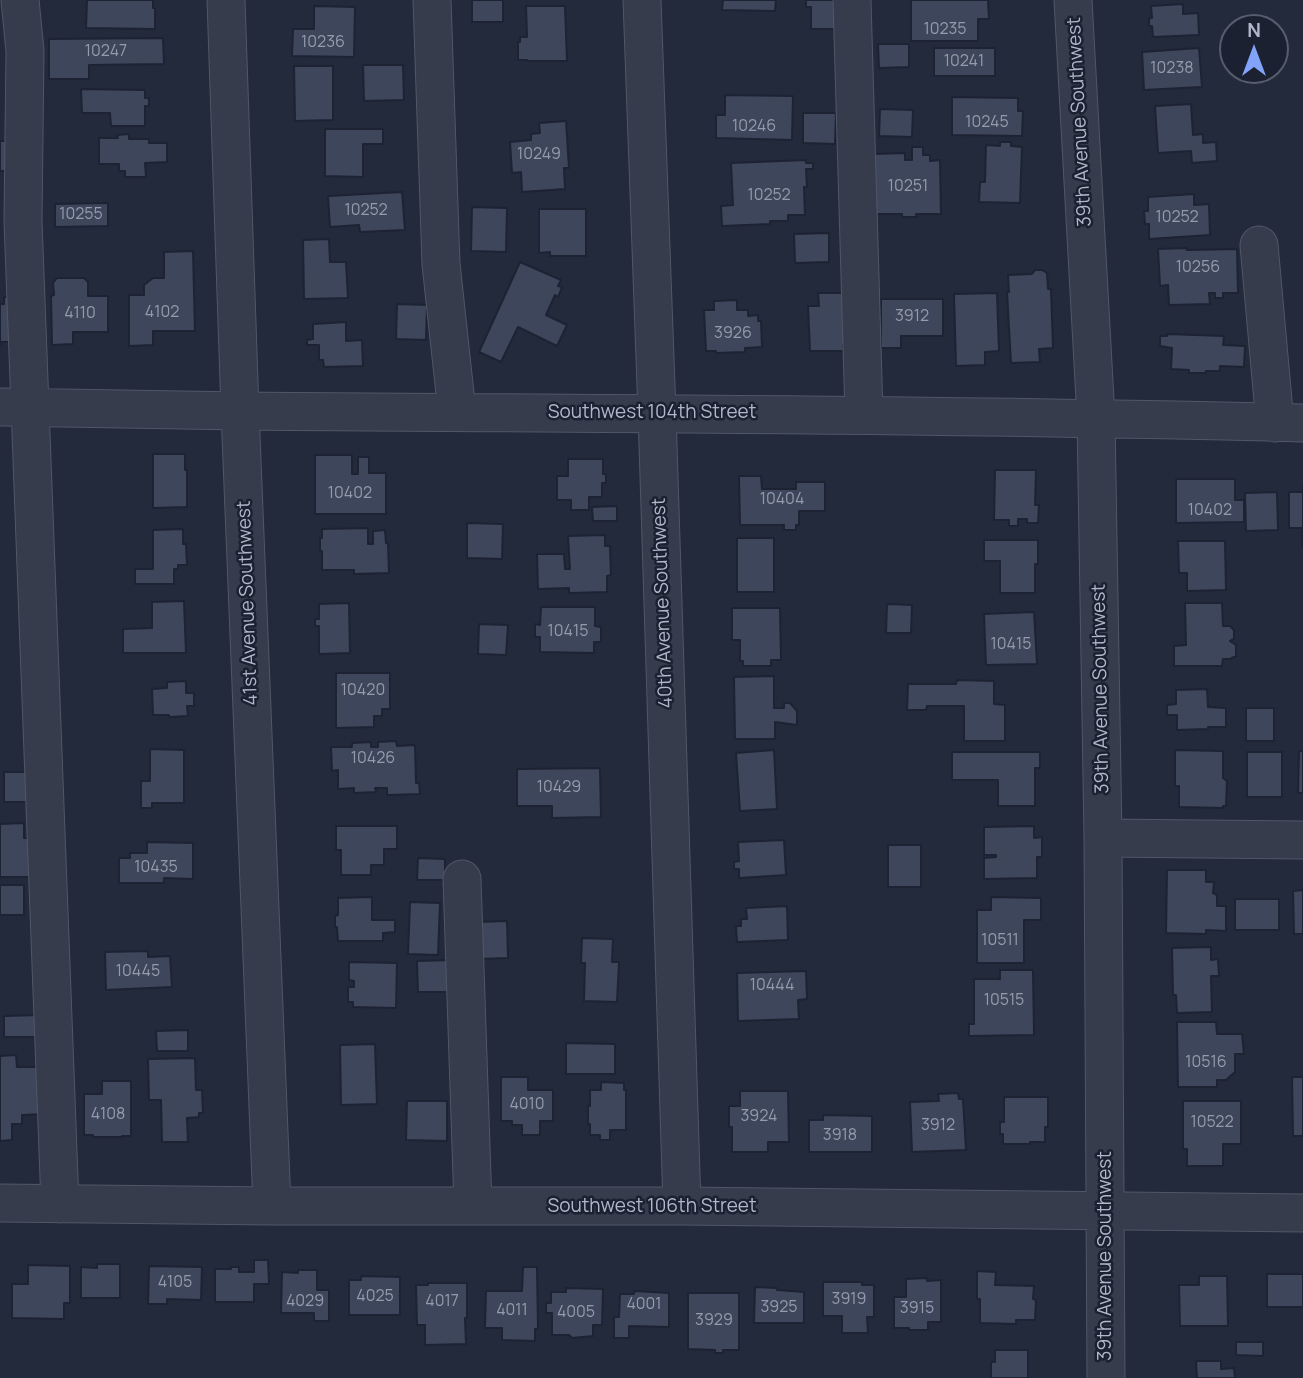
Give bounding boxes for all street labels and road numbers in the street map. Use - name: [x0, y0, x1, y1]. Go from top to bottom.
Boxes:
- street label: 39th Avenue Southwest: [1063, 17, 1097, 227]
- street label: Southwest 104th Street: [548, 402, 756, 424]
- street label: 40th Avenue Southwest: [648, 497, 678, 709]
- street label: 41st Avenue Southwest: [233, 500, 263, 706]
- street label: 39th Avenue Southwest: [1088, 584, 1114, 794]
- street label: 39th Avenue Southwest: [1095, 1151, 1117, 1361]
- street label: Southwest 106th Street: [547, 1196, 757, 1218]

